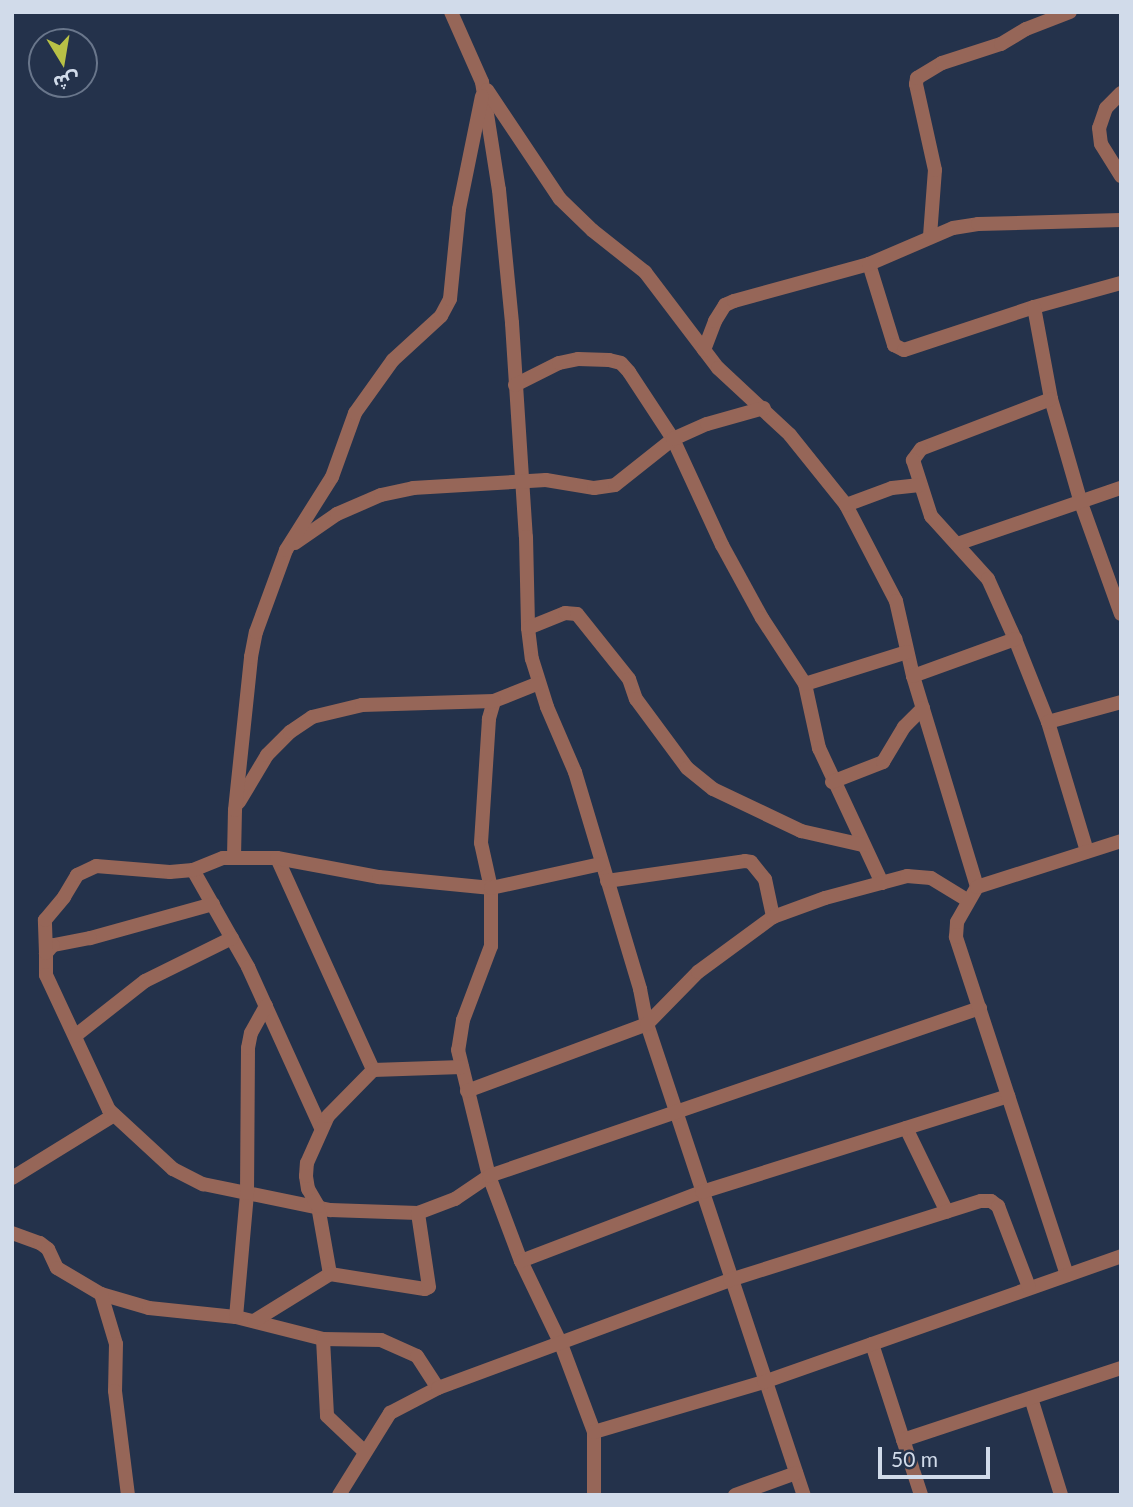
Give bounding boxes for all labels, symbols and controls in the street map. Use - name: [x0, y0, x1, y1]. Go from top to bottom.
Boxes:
- north arrow: [28, 28, 98, 98]
- text: ش: [52, 68, 82, 96]
- scale bar: [881, 1434, 993, 1478]
- text: 50 m: [891, 1446, 938, 1471]

